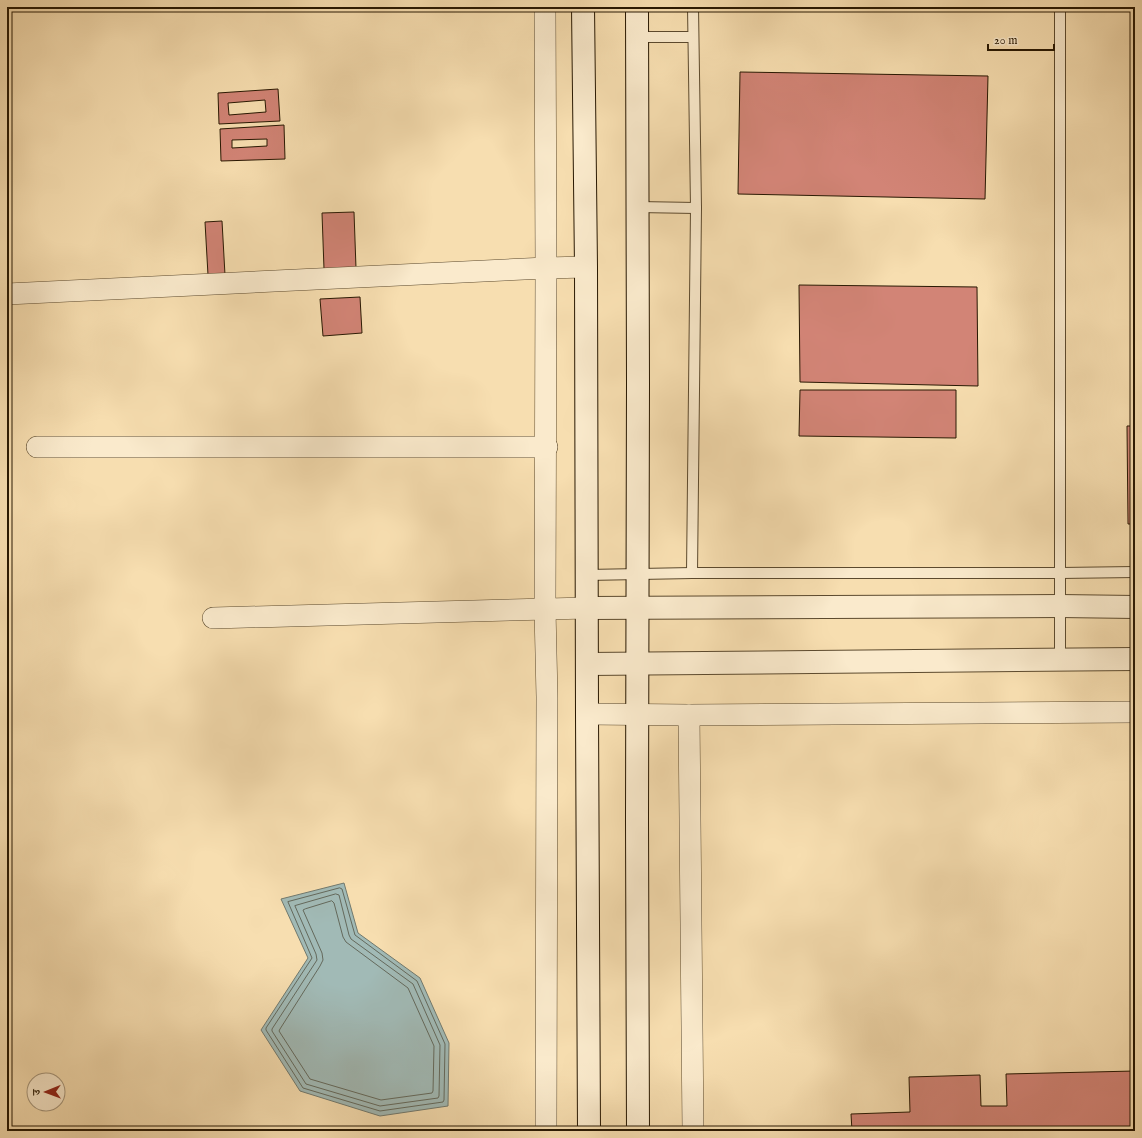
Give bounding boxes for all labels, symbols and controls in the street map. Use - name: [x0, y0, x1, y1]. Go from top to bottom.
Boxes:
- scale bar: [988, 26, 1054, 52]
- text: 20 m: [994, 33, 1017, 48]
- north arrow: [26, 1072, 66, 1112]
- text: उ: [30, 1088, 44, 1096]

